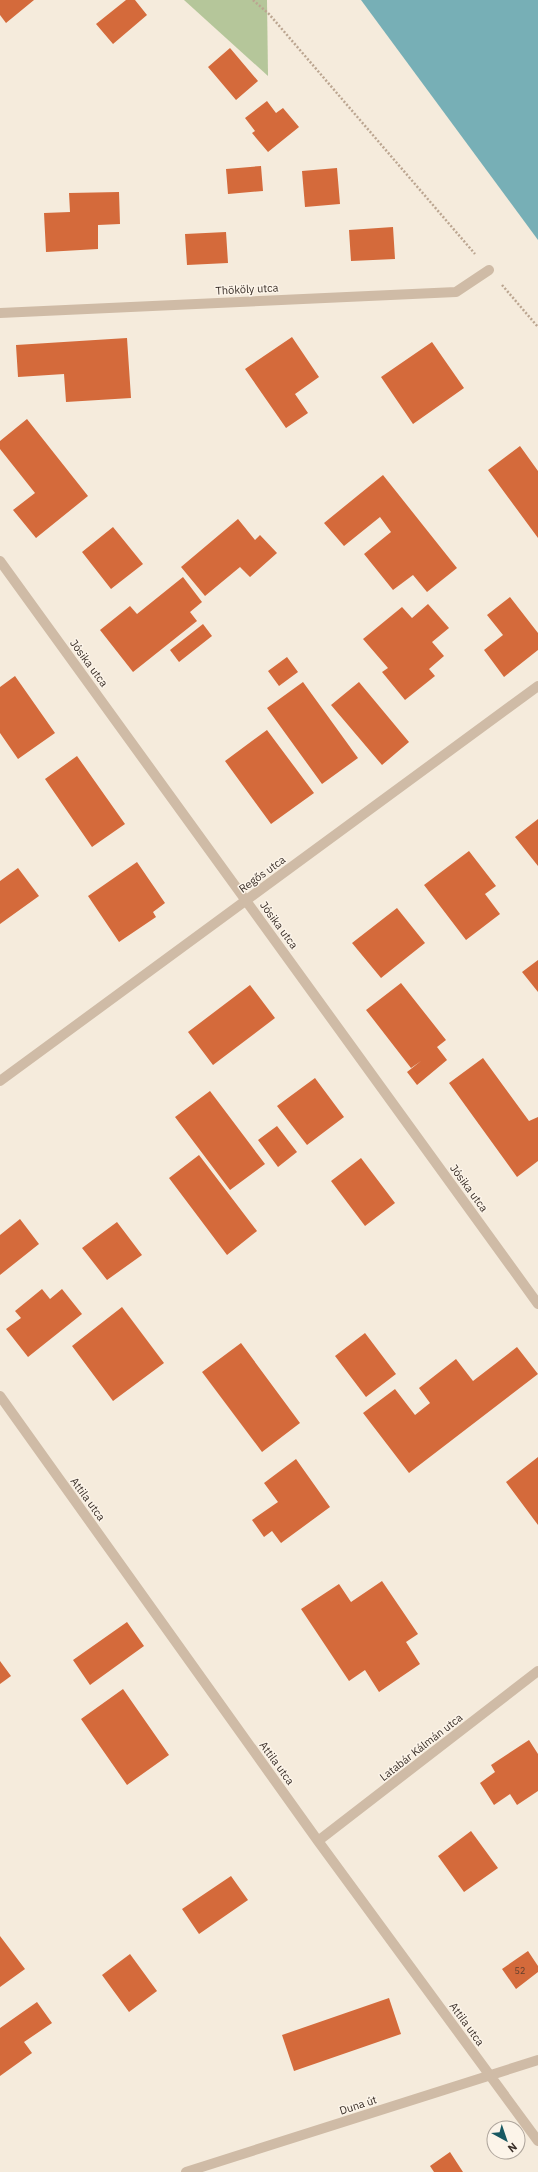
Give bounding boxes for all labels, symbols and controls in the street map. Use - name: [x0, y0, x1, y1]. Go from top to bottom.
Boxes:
- street label: Thököly utca: [215, 280, 279, 298]
- street label: Jósika utca: [67, 636, 111, 690]
- street label: Regős utca: [236, 852, 288, 896]
- street label: Jósika utca: [257, 898, 301, 952]
- street label: Jósika utca: [447, 1161, 491, 1215]
- street label: Attila utca: [68, 1475, 109, 1524]
- street label: Latabár Kálmán utca: [377, 1710, 465, 1784]
- street label: Attila utca: [257, 1739, 298, 1788]
- house number: 52: [515, 1965, 525, 1976]
- street label: Attila utca: [447, 2000, 488, 2049]
- street label: Duna út: [338, 2092, 379, 2118]
- north arrow: [486, 2120, 526, 2160]
- text: N: [505, 2140, 520, 2156]

